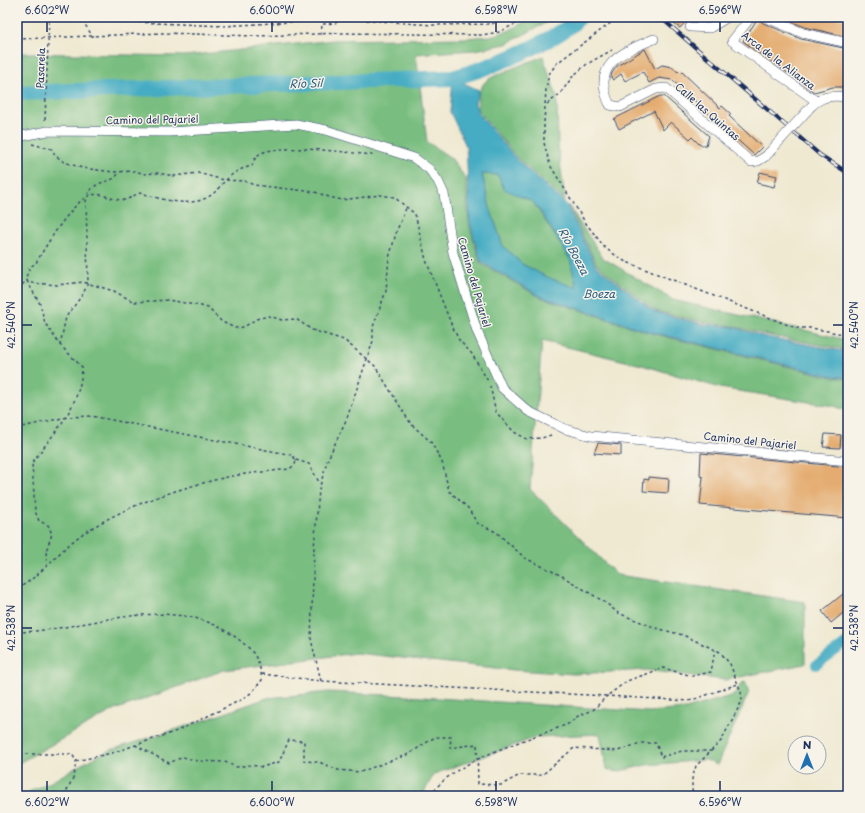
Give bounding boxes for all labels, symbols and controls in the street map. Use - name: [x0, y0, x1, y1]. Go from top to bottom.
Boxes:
- text: 6.602°W: [25, 2, 70, 17]
- text: 6.600°W: [249, 2, 295, 17]
- text: 6.598°W: [475, 2, 518, 17]
- text: 6.596°W: [698, 2, 742, 17]
- street label: Arca de la Alianza: [739, 27, 820, 93]
- street label: Pasarela: [32, 47, 48, 89]
- water label: Río Sil: [289, 74, 325, 92]
- street label: Calle las Quintas: [672, 79, 744, 144]
- street label: Camino del Pajariel: [105, 111, 199, 127]
- water label: Río Boeza: [554, 224, 594, 279]
- street label: Camino del Pajariel: [455, 235, 495, 329]
- water label: Boeza: [583, 285, 616, 302]
- text: 42.540°N: [3, 301, 18, 349]
- text: 42.540°N: [846, 301, 861, 349]
- street label: Camino del Pajariel: [703, 428, 797, 452]
- text: 42.538°N: [3, 605, 18, 651]
- text: 42.538°N: [846, 605, 861, 651]
- north arrow: [787, 735, 827, 775]
- text: N: [803, 736, 812, 753]
- text: 6.602°W: [25, 794, 70, 809]
- text: 6.600°W: [249, 794, 295, 809]
- text: 6.598°W: [475, 794, 518, 809]
- text: 6.596°W: [698, 794, 742, 809]

